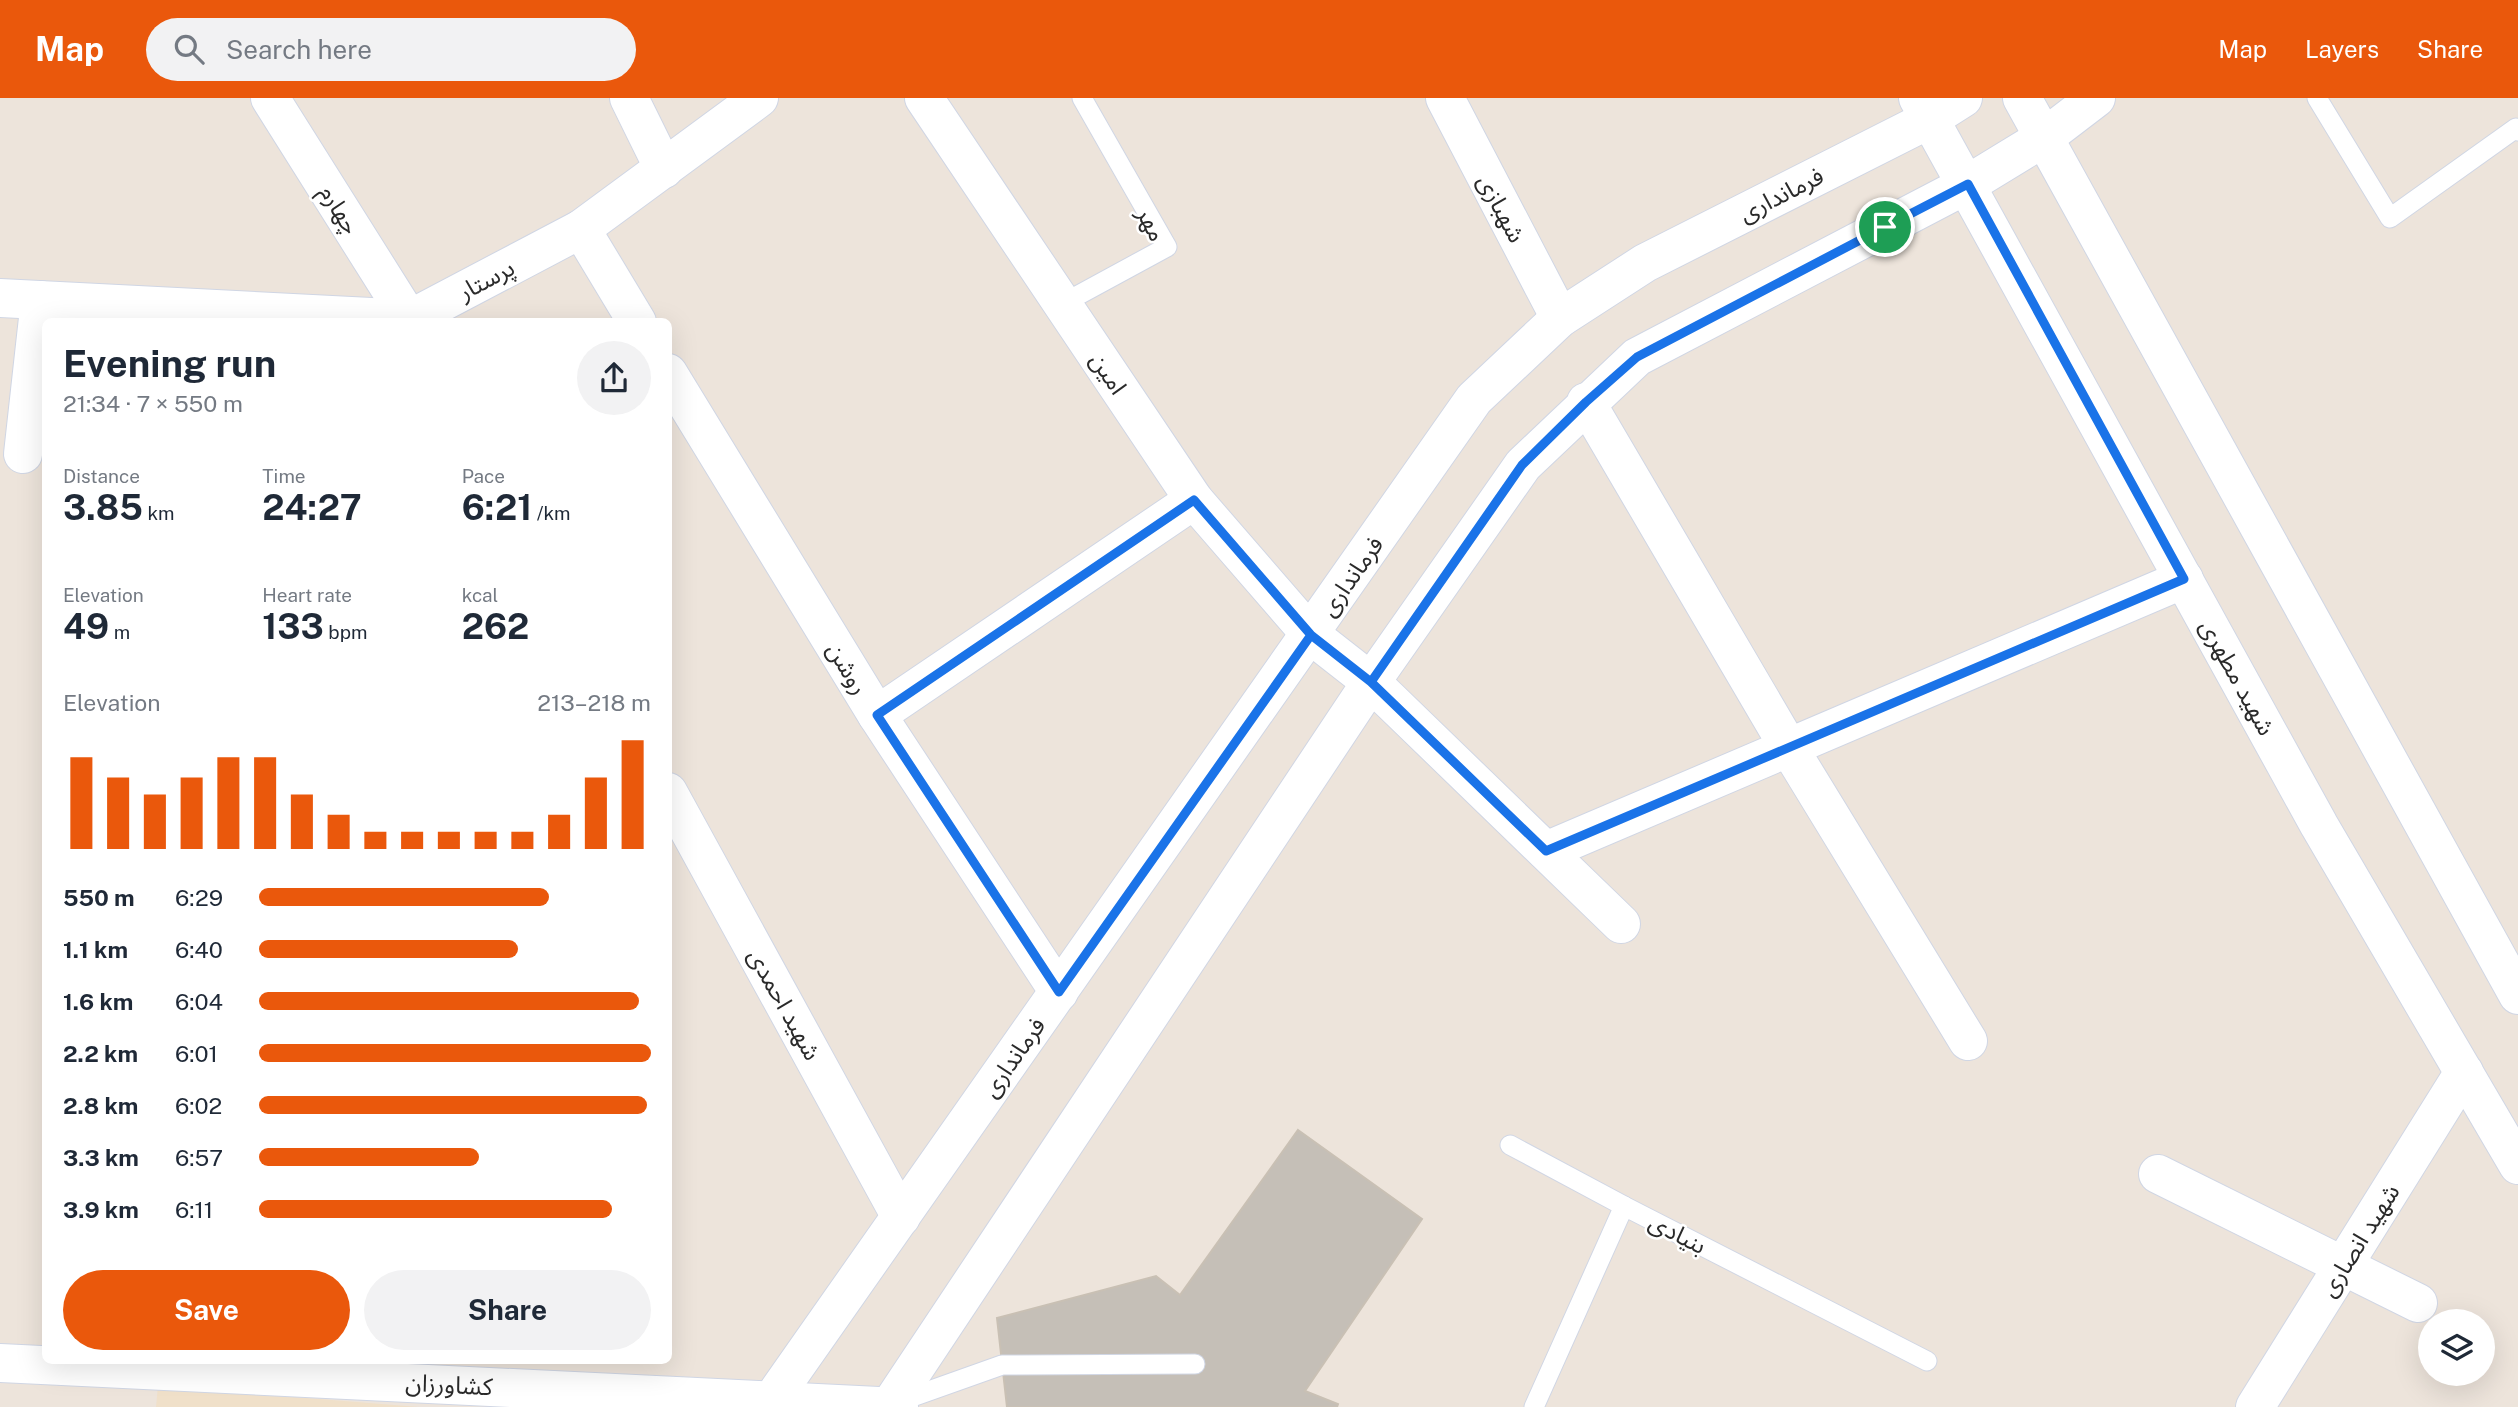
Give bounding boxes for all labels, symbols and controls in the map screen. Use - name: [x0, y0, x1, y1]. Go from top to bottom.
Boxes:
- search box: [146, 18, 636, 81]
- text: Map: [35, 30, 104, 68]
- icon: search: [170, 30, 208, 68]
- text: Search here: [226, 34, 372, 65]
- text: Map: [2218, 35, 2267, 63]
- text: Layers: [2305, 35, 2379, 63]
- text: Share: [2417, 35, 2483, 63]
- street label: فرمانداری: [1734, 161, 1828, 228]
- street label: شهبازی: [1472, 169, 1532, 247]
- street label: چهارم: [310, 179, 366, 241]
- pin: [1855, 197, 1915, 257]
- street label: مهر: [1130, 201, 1172, 246]
- icon: arrive: [1866, 208, 1904, 246]
- street label: پرستار: [452, 253, 520, 308]
- text: Evening run: [63, 341, 276, 386]
- button: share: [577, 341, 651, 415]
- street label: امین: [1085, 347, 1133, 399]
- text: 21:34 · 7 × 550 m: [63, 390, 243, 417]
- text: Distance: [63, 465, 140, 487]
- text: Time: [262, 465, 306, 487]
- text: Pace: [462, 465, 505, 487]
- text: 3.85: [63, 487, 143, 528]
- text: 24:27: [262, 487, 362, 528]
- text: 6:21: [462, 487, 532, 528]
- text: km: [143, 502, 175, 524]
- text: /km: [532, 502, 571, 524]
- street label: فرمانداری: [1313, 531, 1389, 622]
- text: Elevation: [63, 584, 144, 606]
- text: Heart rate: [262, 584, 352, 606]
- text: kcal: [462, 584, 498, 606]
- text: 49: [63, 606, 109, 647]
- text: 133: [262, 606, 324, 647]
- text: 262: [462, 606, 529, 647]
- street label: شهید مطهری: [2194, 614, 2281, 740]
- text: m: [109, 621, 130, 643]
- text: bpm: [324, 621, 367, 643]
- street label: روشن: [821, 637, 874, 700]
- text: Elevation: [63, 689, 161, 716]
- text: 213–218 m: [537, 689, 651, 716]
- text: 550 m: [63, 884, 135, 911]
- text: 6:29: [175, 884, 223, 911]
- text: 1.1 km: [63, 936, 128, 963]
- text: 6:40: [175, 936, 223, 963]
- street label: شهید احمدی: [742, 943, 827, 1065]
- text: 1.6 km: [63, 988, 133, 1015]
- text: 6:04: [175, 988, 223, 1015]
- street label: فرمانداری: [975, 1012, 1051, 1103]
- text: 2.2 km: [63, 1040, 138, 1067]
- text: 6:01: [175, 1040, 218, 1067]
- text: 2.8 km: [63, 1092, 138, 1119]
- text: 6:02: [175, 1092, 222, 1119]
- text: 3.3 km: [63, 1144, 139, 1171]
- text: 6:57: [175, 1144, 223, 1171]
- street label: شهید انصاری: [2313, 1179, 2406, 1302]
- text: 3.9 km: [63, 1196, 139, 1223]
- text: 6:11: [175, 1196, 213, 1223]
- street label: بنیادی: [1644, 1207, 1711, 1260]
- button: Save: [63, 1270, 350, 1350]
- button: Share: [364, 1270, 651, 1350]
- map controls: [2418, 1309, 2495, 1386]
- button: layers: [2418, 1309, 2495, 1386]
- street label: کشاورزان: [405, 1368, 494, 1401]

